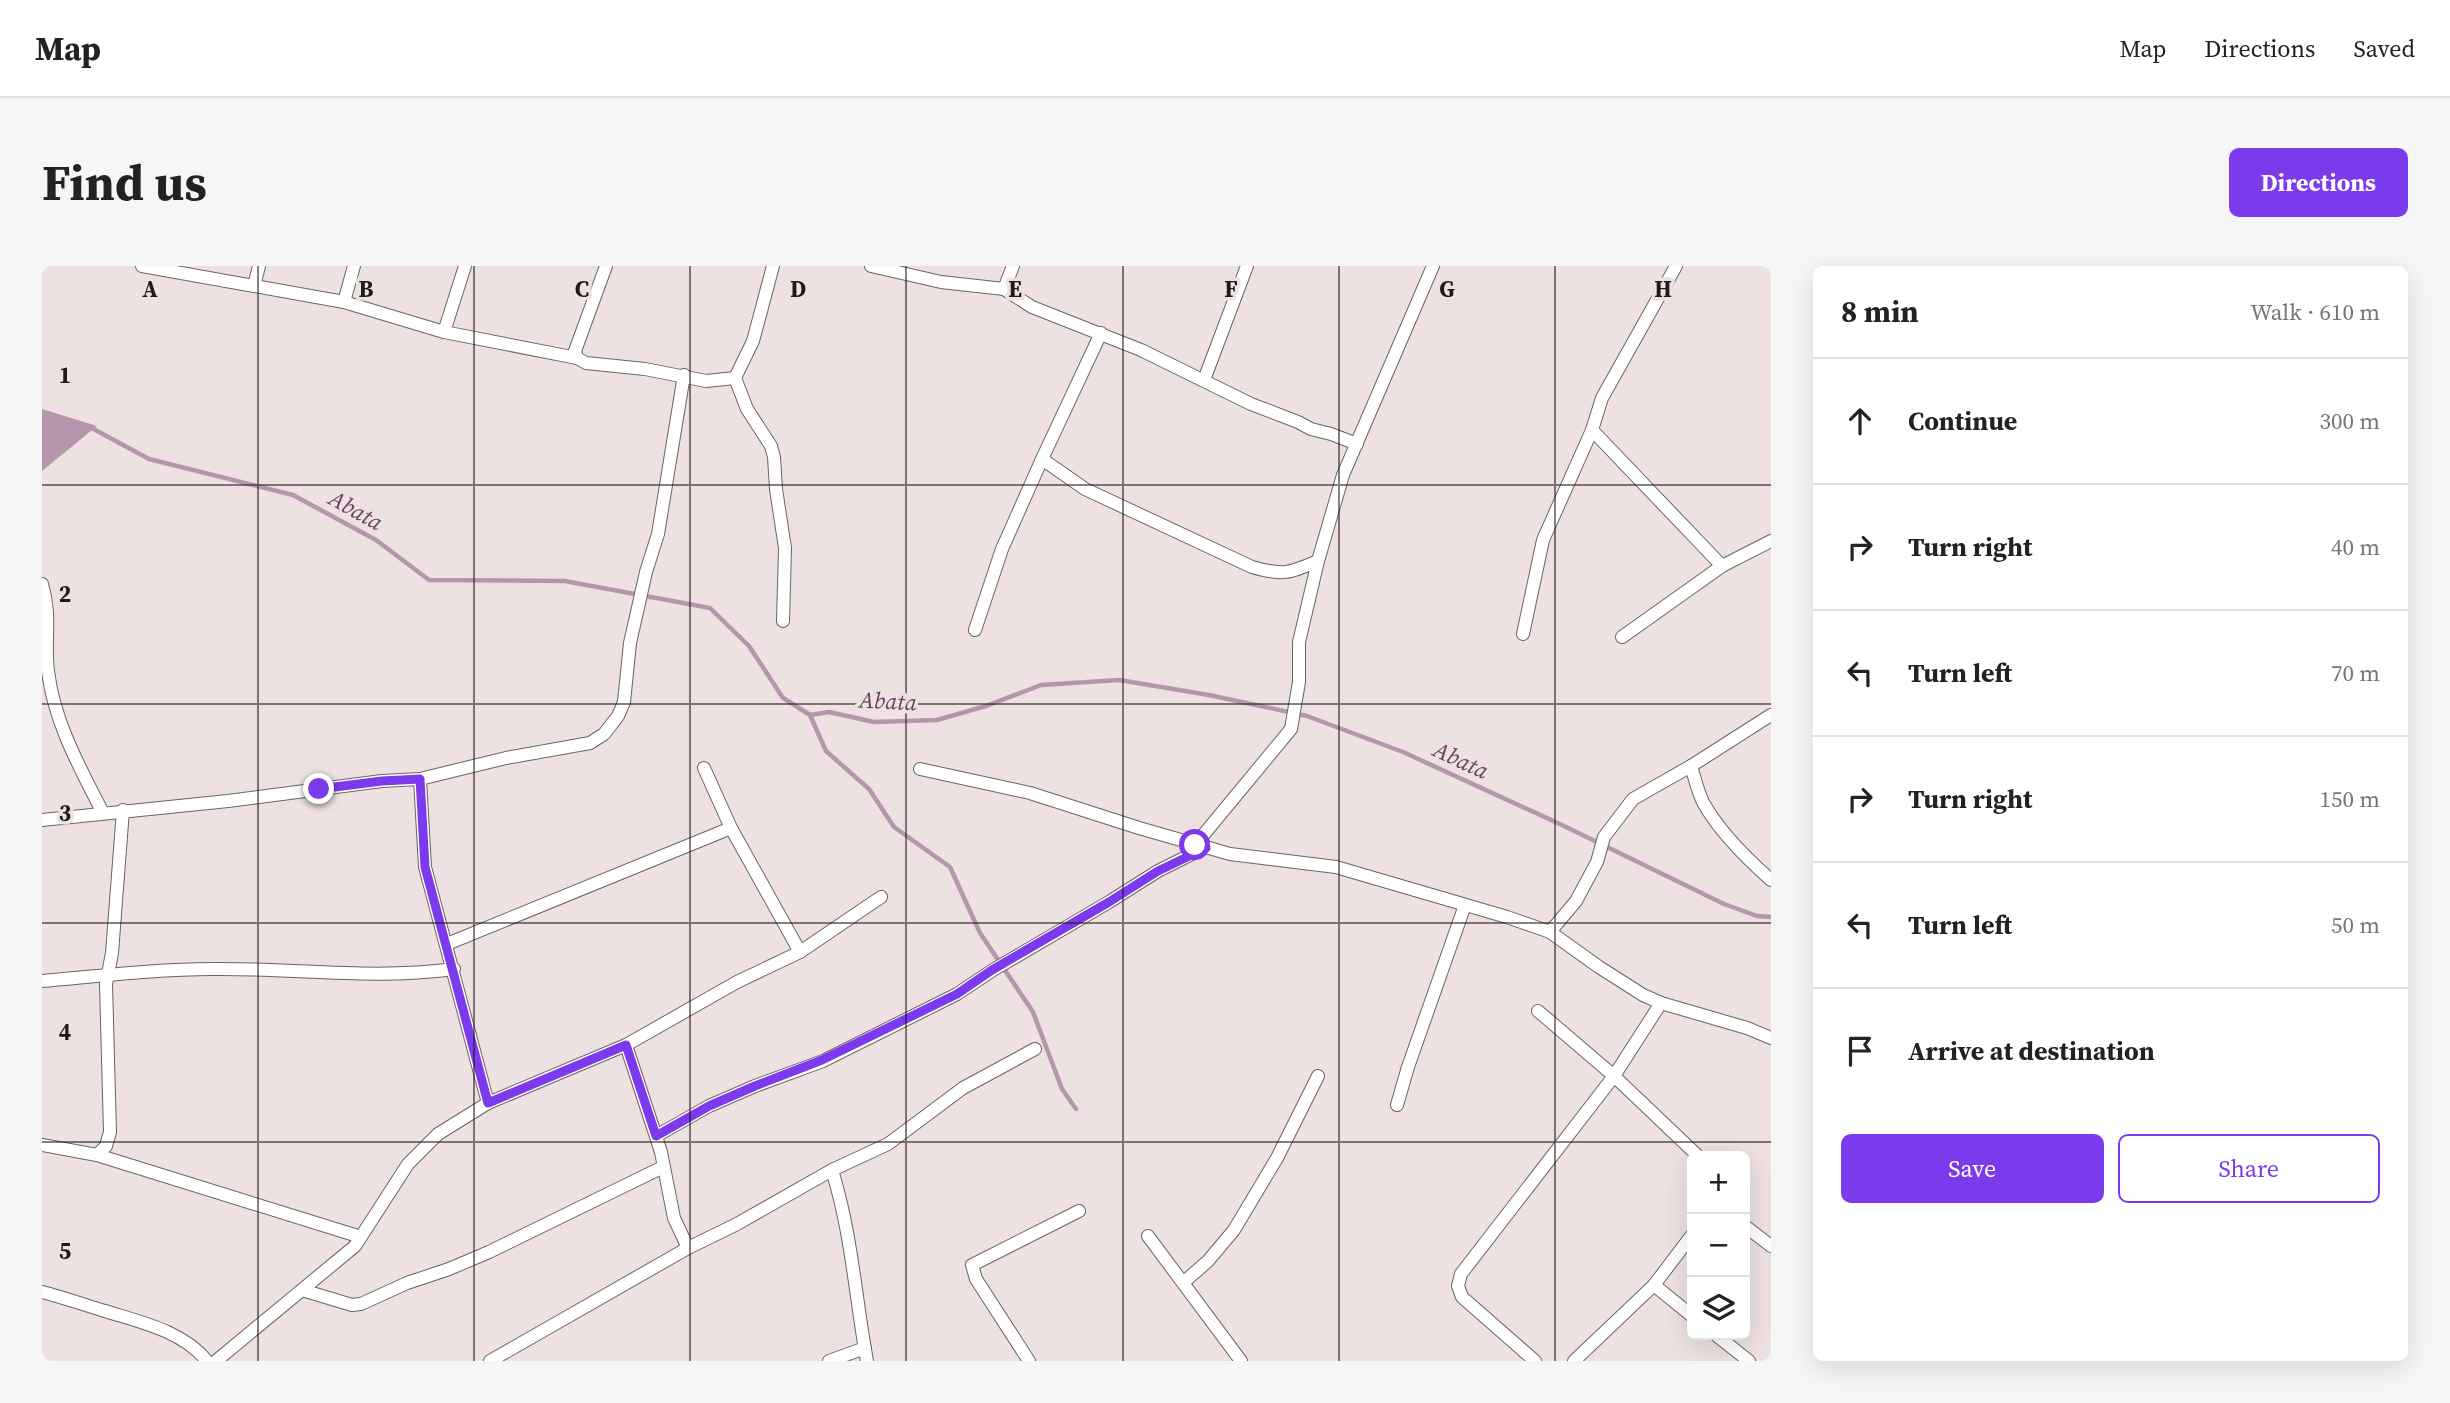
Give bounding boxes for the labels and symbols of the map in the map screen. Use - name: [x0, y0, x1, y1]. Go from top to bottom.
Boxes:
- text: A: [142, 273, 158, 305]
- text: B: [359, 273, 374, 305]
- text: C: [575, 273, 589, 305]
- text: D: [790, 273, 806, 305]
- text: E: [1008, 273, 1022, 305]
- text: F: [1224, 273, 1238, 305]
- text: G: [1439, 273, 1455, 305]
- text: H: [1654, 273, 1672, 305]
- text: 1: [59, 359, 71, 391]
- water label: Abata: [321, 481, 389, 538]
- text: 2: [59, 578, 71, 610]
- water label: Abata: [856, 683, 918, 718]
- water label: Abata: [1426, 732, 1494, 787]
- route end: [303, 773, 334, 804]
- text: 3: [59, 797, 71, 829]
- route start: [1179, 829, 1210, 860]
- text: 4: [59, 1016, 71, 1048]
- text: 5: [59, 1235, 71, 1267]

